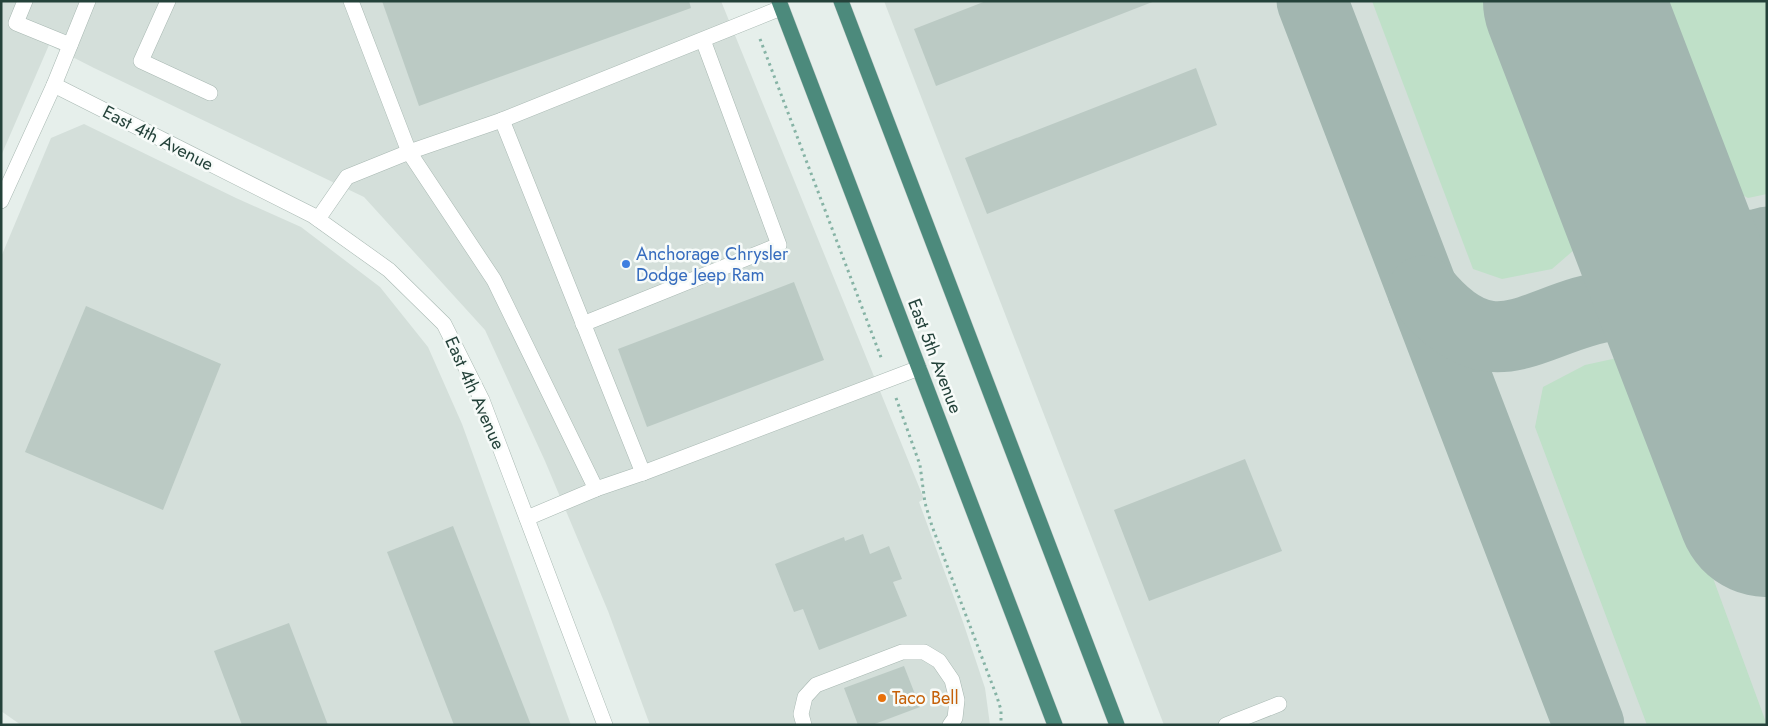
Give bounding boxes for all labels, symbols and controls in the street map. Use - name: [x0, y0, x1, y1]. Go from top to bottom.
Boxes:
- street label: East 4th Avenue: [98, 99, 218, 177]
- place label: Anchorage Chrysler Dodge Jeep Ram: [636, 241, 789, 288]
- marker: Anchorage Chrysler Dodge Jeep Ram: [620, 258, 632, 270]
- street label: East 5th Avenue: [901, 295, 969, 417]
- street label: East 4th Avenue: [438, 332, 512, 454]
- place label: Taco Bell: [892, 685, 959, 711]
- marker: Taco Bell: [876, 692, 888, 704]

